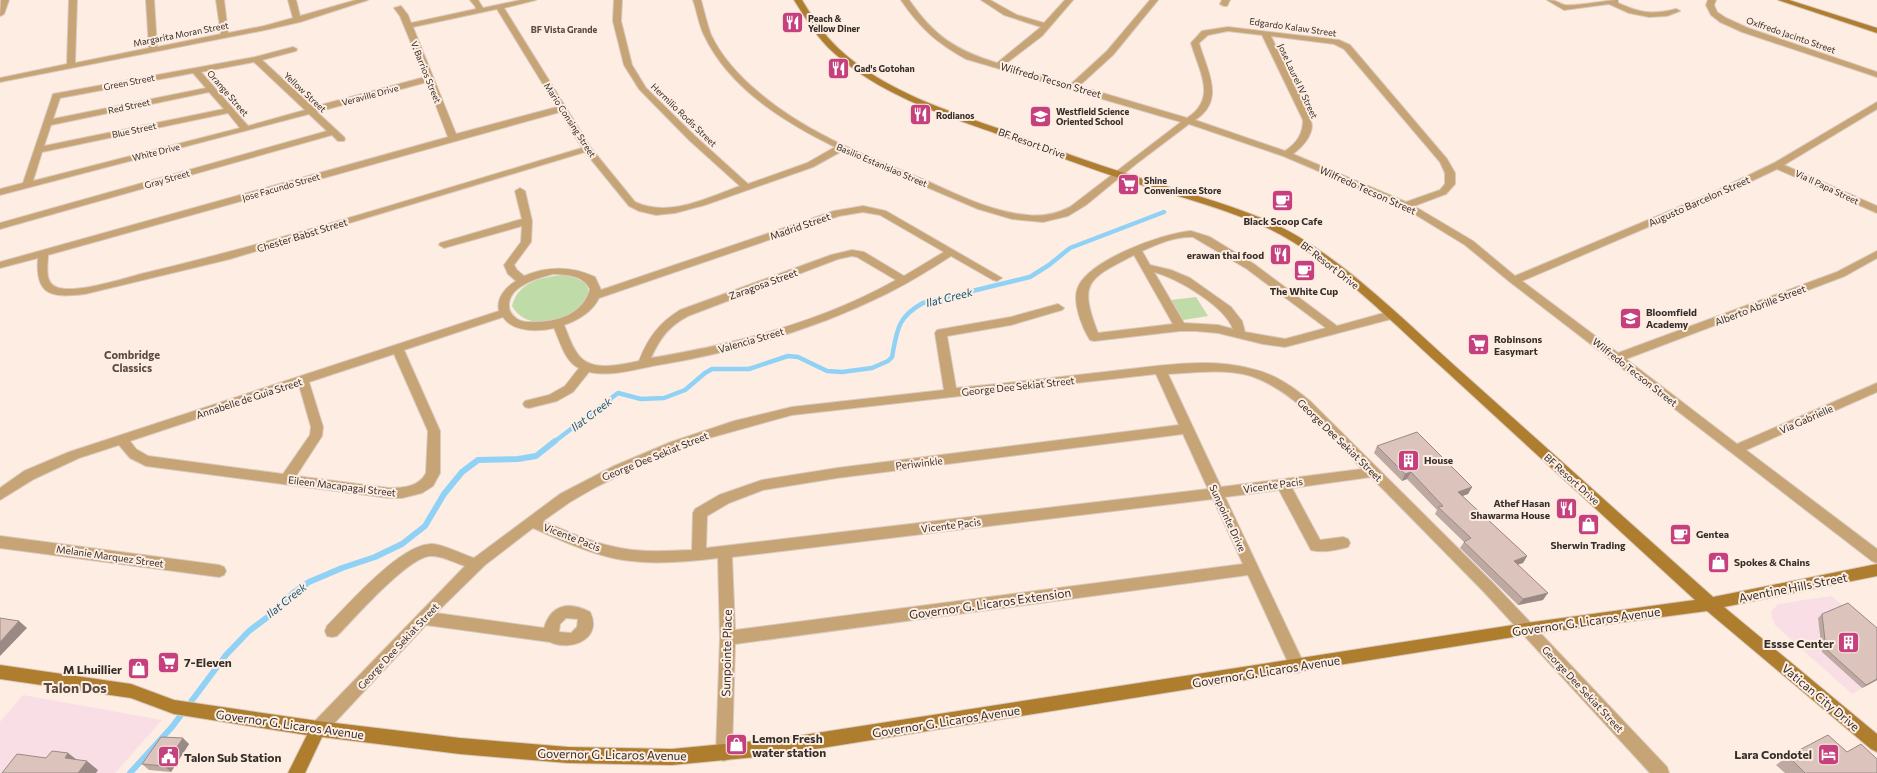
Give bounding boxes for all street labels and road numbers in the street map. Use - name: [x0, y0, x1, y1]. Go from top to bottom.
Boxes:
- street label: Edgardo Kalaw Street: [1249, 15, 1338, 39]
- street label: Oxlfredo Jacinto Street: [1745, 15, 1837, 56]
- street label: Margarita Moran Street: [132, 19, 230, 49]
- street label: V. Barrios Street: [409, 39, 444, 105]
- street label: Jose Laurel IV Street: [1276, 42, 1320, 120]
- street label: Wilfredo Tecson Street: [999, 60, 1103, 100]
- street label: Orange Street: [205, 68, 251, 119]
- street label: Yellow Street: [282, 70, 329, 115]
- street label: Green Street: [102, 72, 156, 92]
- street label: Mario Consing Street: [542, 81, 598, 160]
- street label: Hermilio Rodis Street: [649, 81, 719, 149]
- street label: Veraville Drive: [341, 82, 400, 108]
- street label: Red Street: [107, 96, 151, 116]
- street label: Blue Street: [111, 120, 157, 140]
- street label: BF Resort Drive: [997, 125, 1067, 161]
- street label: White Drive: [131, 141, 181, 163]
- street label: Basilio Estanislao Street: [835, 141, 929, 189]
- street label: Wilfredo Tecson Street: [1318, 163, 1418, 217]
- street label: Gray Street: [143, 167, 191, 191]
- street label: Via Il Papa Street: [1793, 167, 1861, 207]
- street label: Jose Facundo Street: [241, 171, 322, 203]
- street label: Augusto Barcelon Street: [1646, 173, 1752, 229]
- street label: Madrid Street: [768, 210, 832, 242]
- street label: Chester Babst Street: [255, 216, 349, 254]
- street label: BF Resort Drive: [1299, 239, 1361, 291]
- street label: Zaragosa Street: [727, 266, 799, 302]
- street label: Alberto Abrille Street: [1713, 282, 1807, 328]
- street label: Valencia Street: [717, 325, 785, 355]
- street label: Wilfredo Tecson Street: [1590, 335, 1680, 409]
- street label: George Dee Sekiat Street: [961, 374, 1075, 398]
- street label: Annabelle de Guia Street: [194, 375, 304, 421]
- street label: George Dee Sekiat Street: [1295, 396, 1385, 484]
- street label: Via Gabrielle: [1777, 402, 1835, 436]
- street label: George Dee Sekiat Street: [600, 429, 710, 483]
- street label: BF Resort Drive: [1542, 451, 1602, 507]
- street label: Periwinkle: [895, 454, 943, 472]
- street label: Eileen Macapagal Street: [287, 473, 397, 499]
- street label: Vicente Pacis: [1242, 475, 1304, 495]
- street label: Sunpointe Drive: [1207, 482, 1249, 554]
- street label: Vicente Pacis: [920, 515, 982, 535]
- street label: Vicente Pacis: [542, 521, 603, 554]
- street label: Melanie Marquez Street: [55, 543, 165, 569]
- street label: Aventine Hills Street: [1738, 570, 1849, 604]
- street label: Governor G. Licaros Extension: [908, 585, 1072, 621]
- street label: George Dee Sekiat Street: [355, 600, 441, 692]
- street label: Governor G. Licaros Avenue: [1511, 604, 1661, 638]
- street label: Sunpointe Place: [718, 609, 734, 697]
- street label: George Dee Sekiat Street: [1540, 643, 1626, 735]
- street label: Governor G. Licaros Avenue: [1191, 652, 1341, 690]
- street label: Vatican City Drive: [1779, 660, 1863, 734]
- street label: Governor G. Licaros Avenue: [871, 702, 1021, 740]
- street label: Governor G. Licaros Avenue: [215, 707, 365, 741]
- street label: Governor G. Licaros Avenue: [537, 746, 687, 762]

